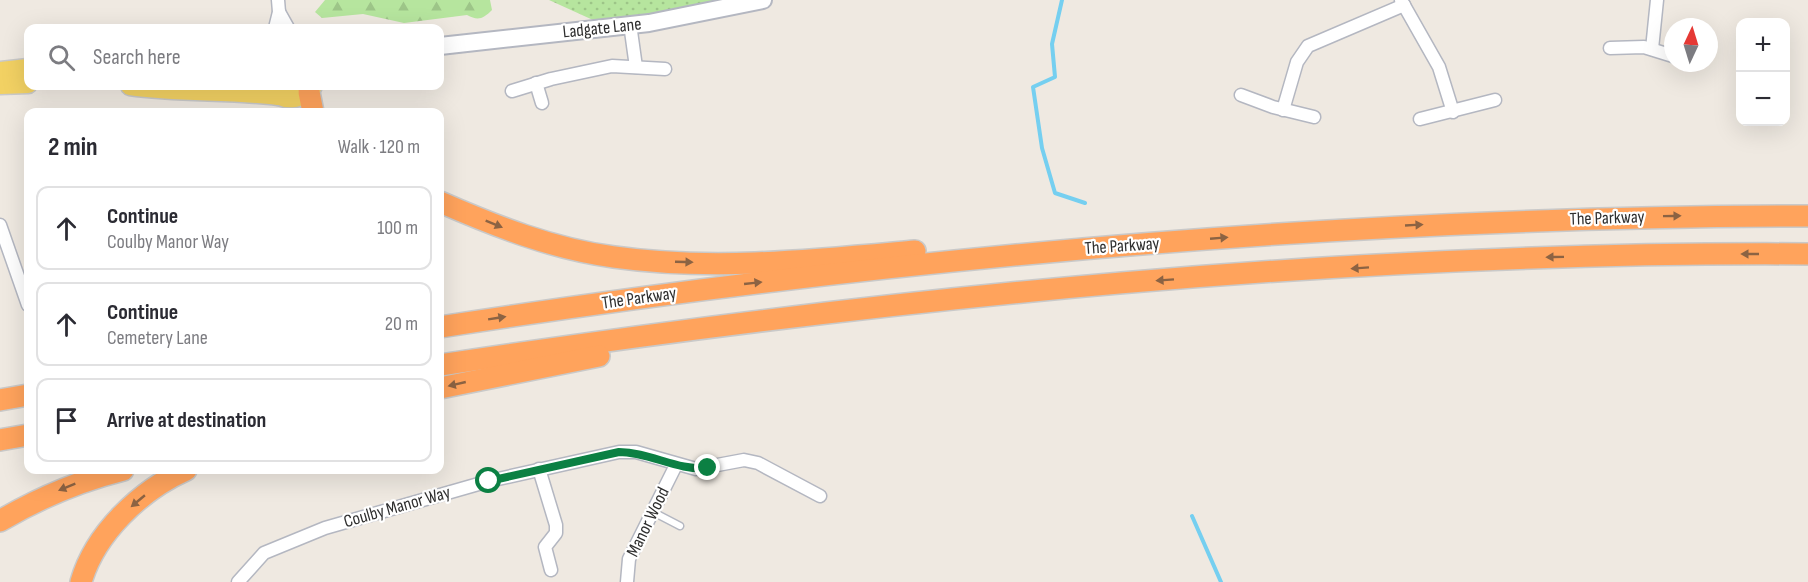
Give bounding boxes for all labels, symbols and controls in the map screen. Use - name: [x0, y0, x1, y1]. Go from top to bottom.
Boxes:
- street label: Ladgate Lane: [562, 13, 642, 43]
- north arrow: [1664, 18, 1718, 72]
- map controls: [1736, 18, 1790, 126]
- button: +: [1736, 18, 1790, 72]
- search box: [24, 24, 444, 90]
- icon: search: [45, 41, 78, 74]
- text: Search here: [93, 44, 180, 71]
- button: −: [1736, 72, 1790, 126]
- text: 2 min: [48, 132, 98, 163]
- text: Walk · 120 m: [338, 135, 420, 159]
- text: Continue: [107, 203, 178, 230]
- street label: The Parkway: [1569, 206, 1645, 230]
- icon: ahead: [50, 212, 83, 245]
- one-way arrow: [1662, 212, 1681, 221]
- text: 100 m: [377, 216, 418, 240]
- one-way arrow: [485, 219, 503, 229]
- one-way arrow: [1404, 221, 1423, 230]
- text: Coulby Manor Way: [107, 230, 229, 254]
- street label: The Parkway: [1084, 233, 1160, 259]
- one-way arrow: [1210, 233, 1229, 243]
- one-way arrow: [1740, 249, 1759, 259]
- one-way arrow: [1545, 252, 1564, 262]
- one-way arrow: [674, 258, 693, 267]
- one-way arrow: [1350, 263, 1369, 272]
- one-way arrow: [1156, 276, 1175, 285]
- one-way arrow: [744, 278, 763, 288]
- street label: The Parkway: [600, 282, 678, 314]
- text: Continue: [107, 299, 178, 326]
- icon: ahead: [50, 308, 83, 341]
- text: 20 m: [385, 312, 418, 336]
- one-way arrow: [488, 313, 507, 322]
- text: Cemetery Lane: [107, 326, 208, 350]
- one-way arrow: [447, 380, 466, 389]
- icon: arrive: [50, 404, 83, 437]
- text: Arrive at destination: [107, 407, 266, 434]
- route end: [694, 454, 720, 480]
- route start: [475, 467, 501, 493]
- street label: Coulby Manor Way: [341, 482, 453, 532]
- one-way arrow: [58, 483, 76, 492]
- street label: Manor Wood: [622, 484, 674, 560]
- one-way arrow: [130, 495, 146, 508]

